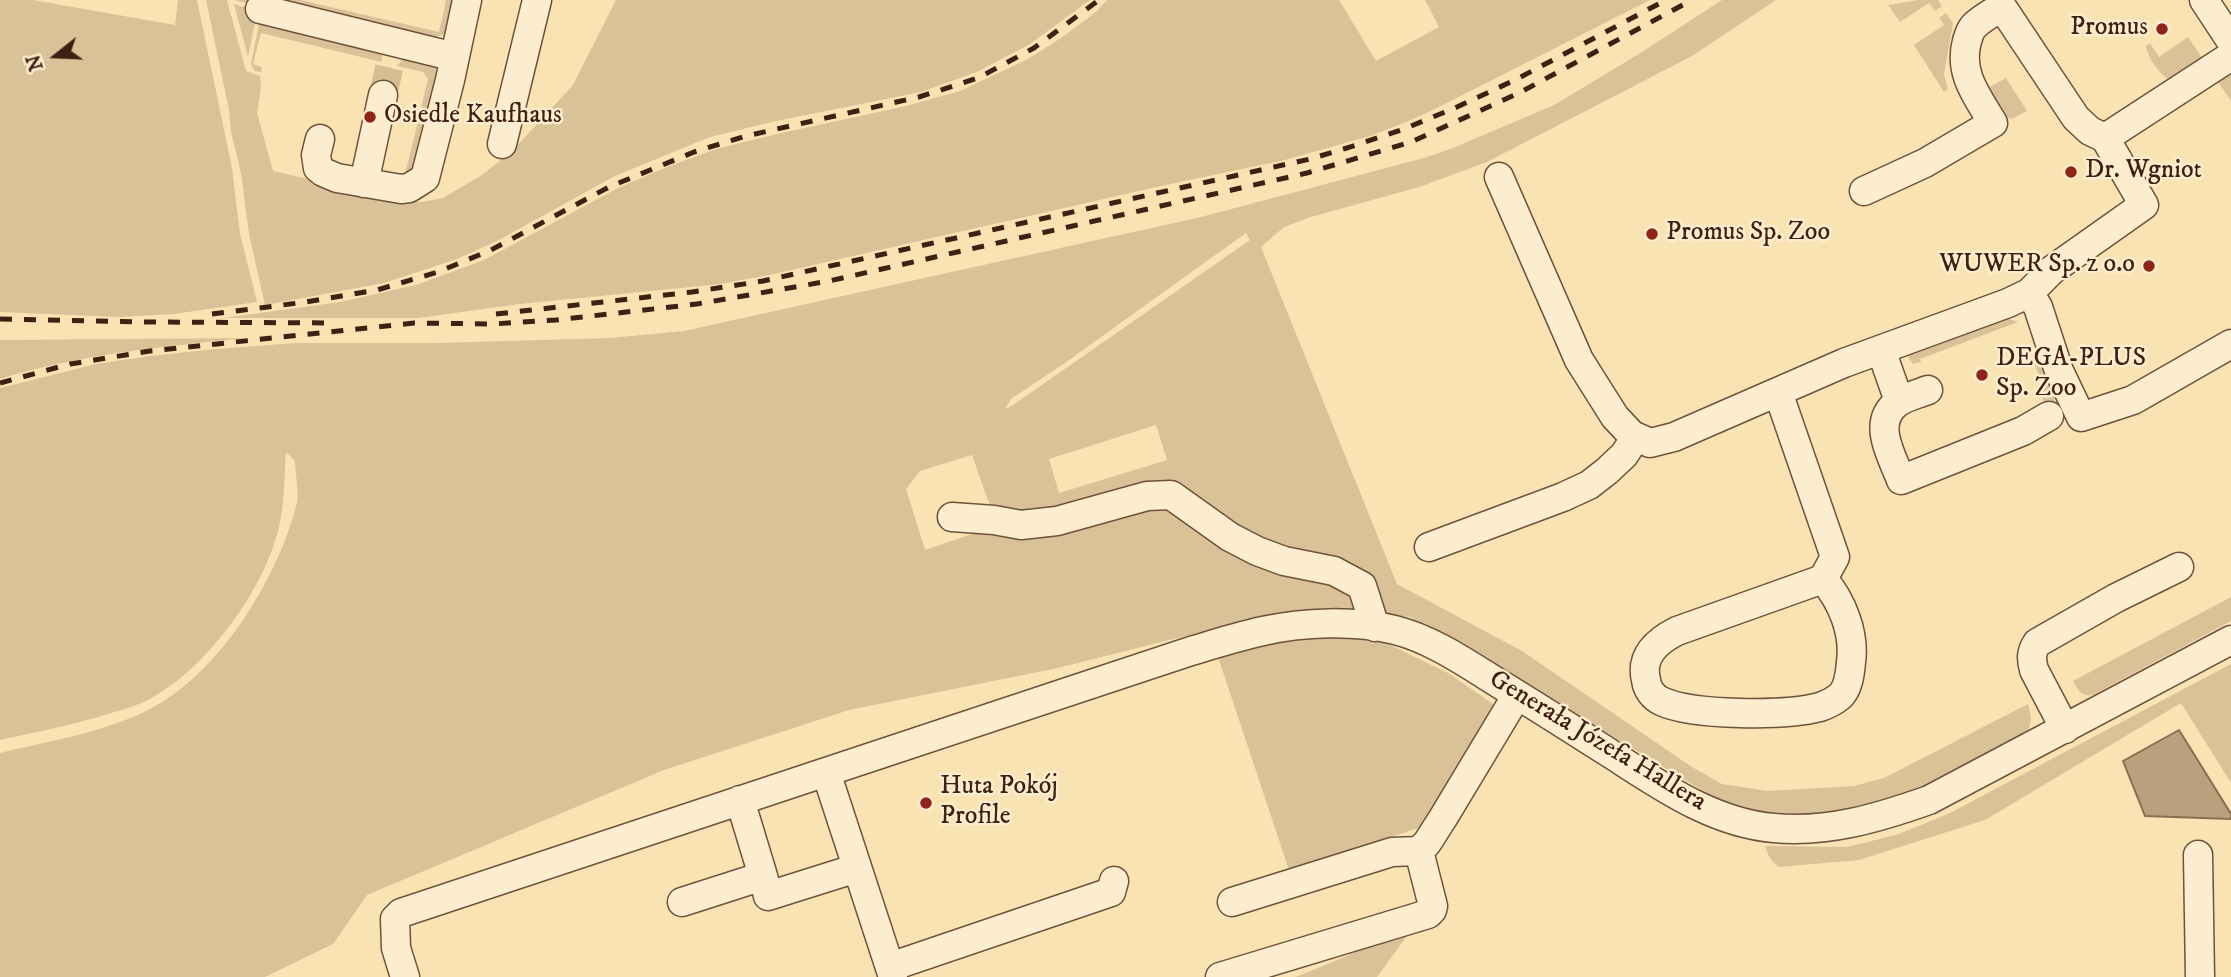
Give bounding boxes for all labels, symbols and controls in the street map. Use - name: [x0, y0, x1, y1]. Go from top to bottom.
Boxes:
- place label: Promus: [2070, 13, 2148, 45]
- north arrow: [21, 21, 91, 91]
- marker: Promus: [2154, 21, 2170, 37]
- text: N: [22, 52, 49, 74]
- place label: Osiedle Kaufhaus: [384, 101, 562, 133]
- marker: Osiedle Kaufhaus: [362, 109, 378, 125]
- place label: Dr. Wgniot: [2085, 156, 2202, 188]
- marker: Dr. Wgniot: [2063, 164, 2079, 180]
- place label: Promus Sp. Zoo: [1666, 218, 1830, 250]
- marker: Promus Sp. Zoo: [1644, 226, 1660, 242]
- place label: WUWER Sp. z o.o: [1939, 250, 2135, 282]
- marker: WUWER Sp. z o.o: [2141, 258, 2157, 274]
- place label: DEGA-PLUS Sp. Zoo: [1996, 344, 2146, 406]
- marker: DEGA-PLUS Sp. Zoo: [1974, 367, 1990, 383]
- street label: Generała Józefa Hallera: [1483, 665, 1711, 819]
- place label: Huta Pokój Profile: [940, 772, 1058, 834]
- marker: Huta Pokój Profile: [918, 795, 934, 811]

